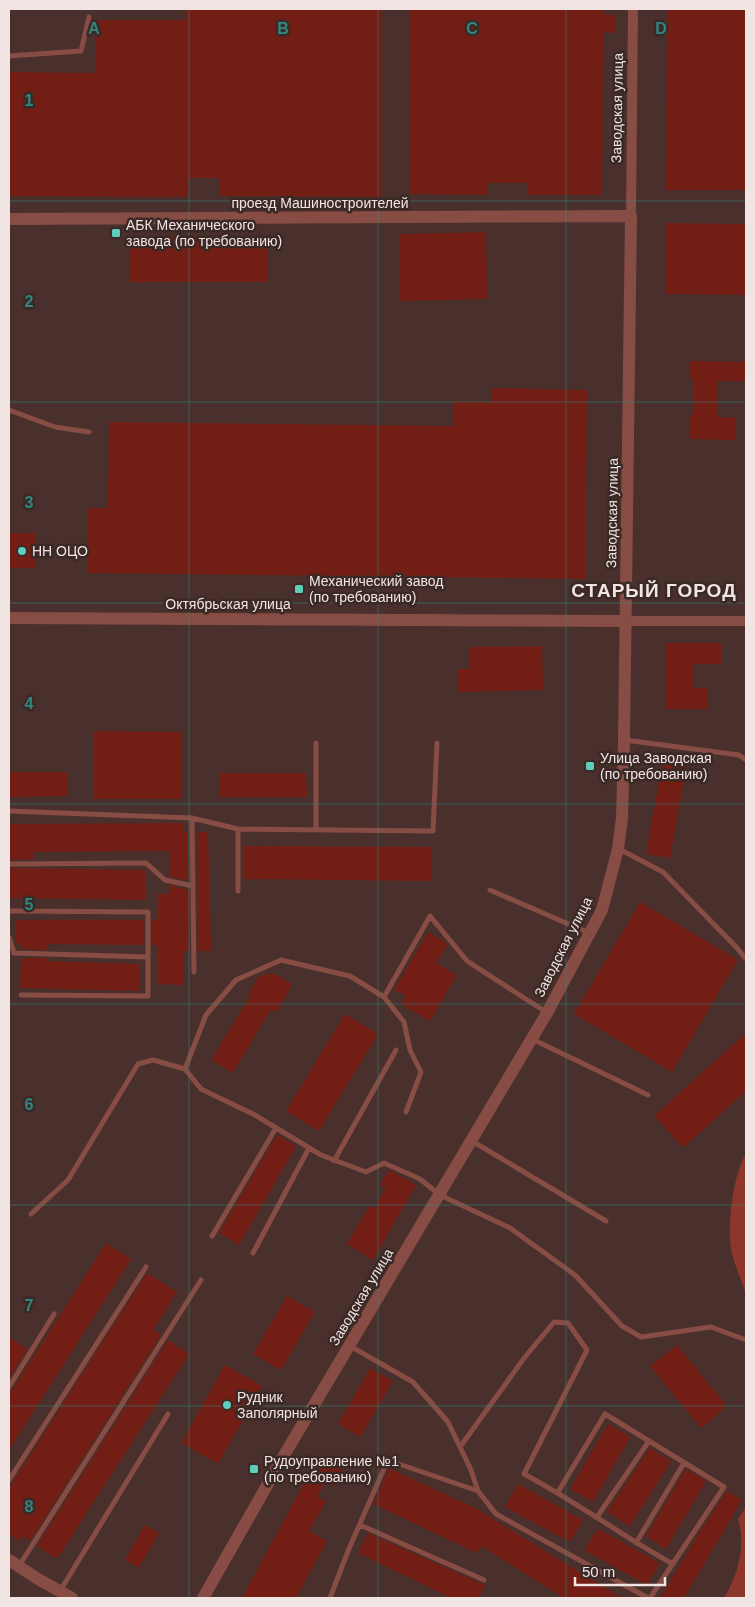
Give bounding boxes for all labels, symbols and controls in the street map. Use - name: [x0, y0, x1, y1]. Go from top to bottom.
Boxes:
- text: A: [88, 20, 100, 37]
- text: B: [277, 20, 289, 37]
- text: C: [466, 20, 478, 37]
- text: D: [655, 20, 667, 37]
- street label: Заводская улица: [608, 52, 626, 163]
- text: 1: [25, 92, 34, 109]
- street label: проезд Машиностроителей: [231, 195, 409, 211]
- place label: АБК Механического завода (по требованию): [126, 217, 282, 249]
- marker: АБК Механического завода (по требованию): [110, 227, 122, 239]
- text: 2: [25, 293, 34, 310]
- street label: Заводская улица: [603, 457, 621, 568]
- text: 3: [25, 494, 34, 511]
- place label: НН ОЦО: [32, 543, 88, 559]
- marker: НН ОЦО: [16, 545, 28, 557]
- place label: Механический завод (по требованию): [309, 573, 443, 605]
- district label: СТАРЫЙ ГОРОД: [571, 580, 737, 601]
- marker: Механический завод (по требованию): [293, 583, 305, 595]
- street label: Октябрьская улица: [165, 596, 291, 612]
- text: 4: [25, 695, 34, 712]
- place label: Улица Заводская (по требованию): [600, 750, 712, 782]
- marker: Улица Заводская (по требованию): [584, 760, 596, 772]
- street label: Заводская улица: [531, 894, 595, 1000]
- text: 5: [25, 896, 34, 913]
- text: 6: [25, 1096, 34, 1113]
- street label: Заводская улица: [326, 1245, 396, 1348]
- text: 7: [25, 1297, 34, 1314]
- place label: Рудник Заполярный: [237, 1389, 317, 1421]
- marker: Рудник Заполярный: [221, 1399, 233, 1411]
- place label: Рудоуправление №1 (по требованию): [264, 1453, 399, 1485]
- marker: Рудоуправление №1 (по требованию): [248, 1463, 260, 1475]
- text: 8: [25, 1498, 34, 1515]
- scale bar: [575, 1554, 665, 1586]
- text: 50 m: [582, 1563, 615, 1580]

